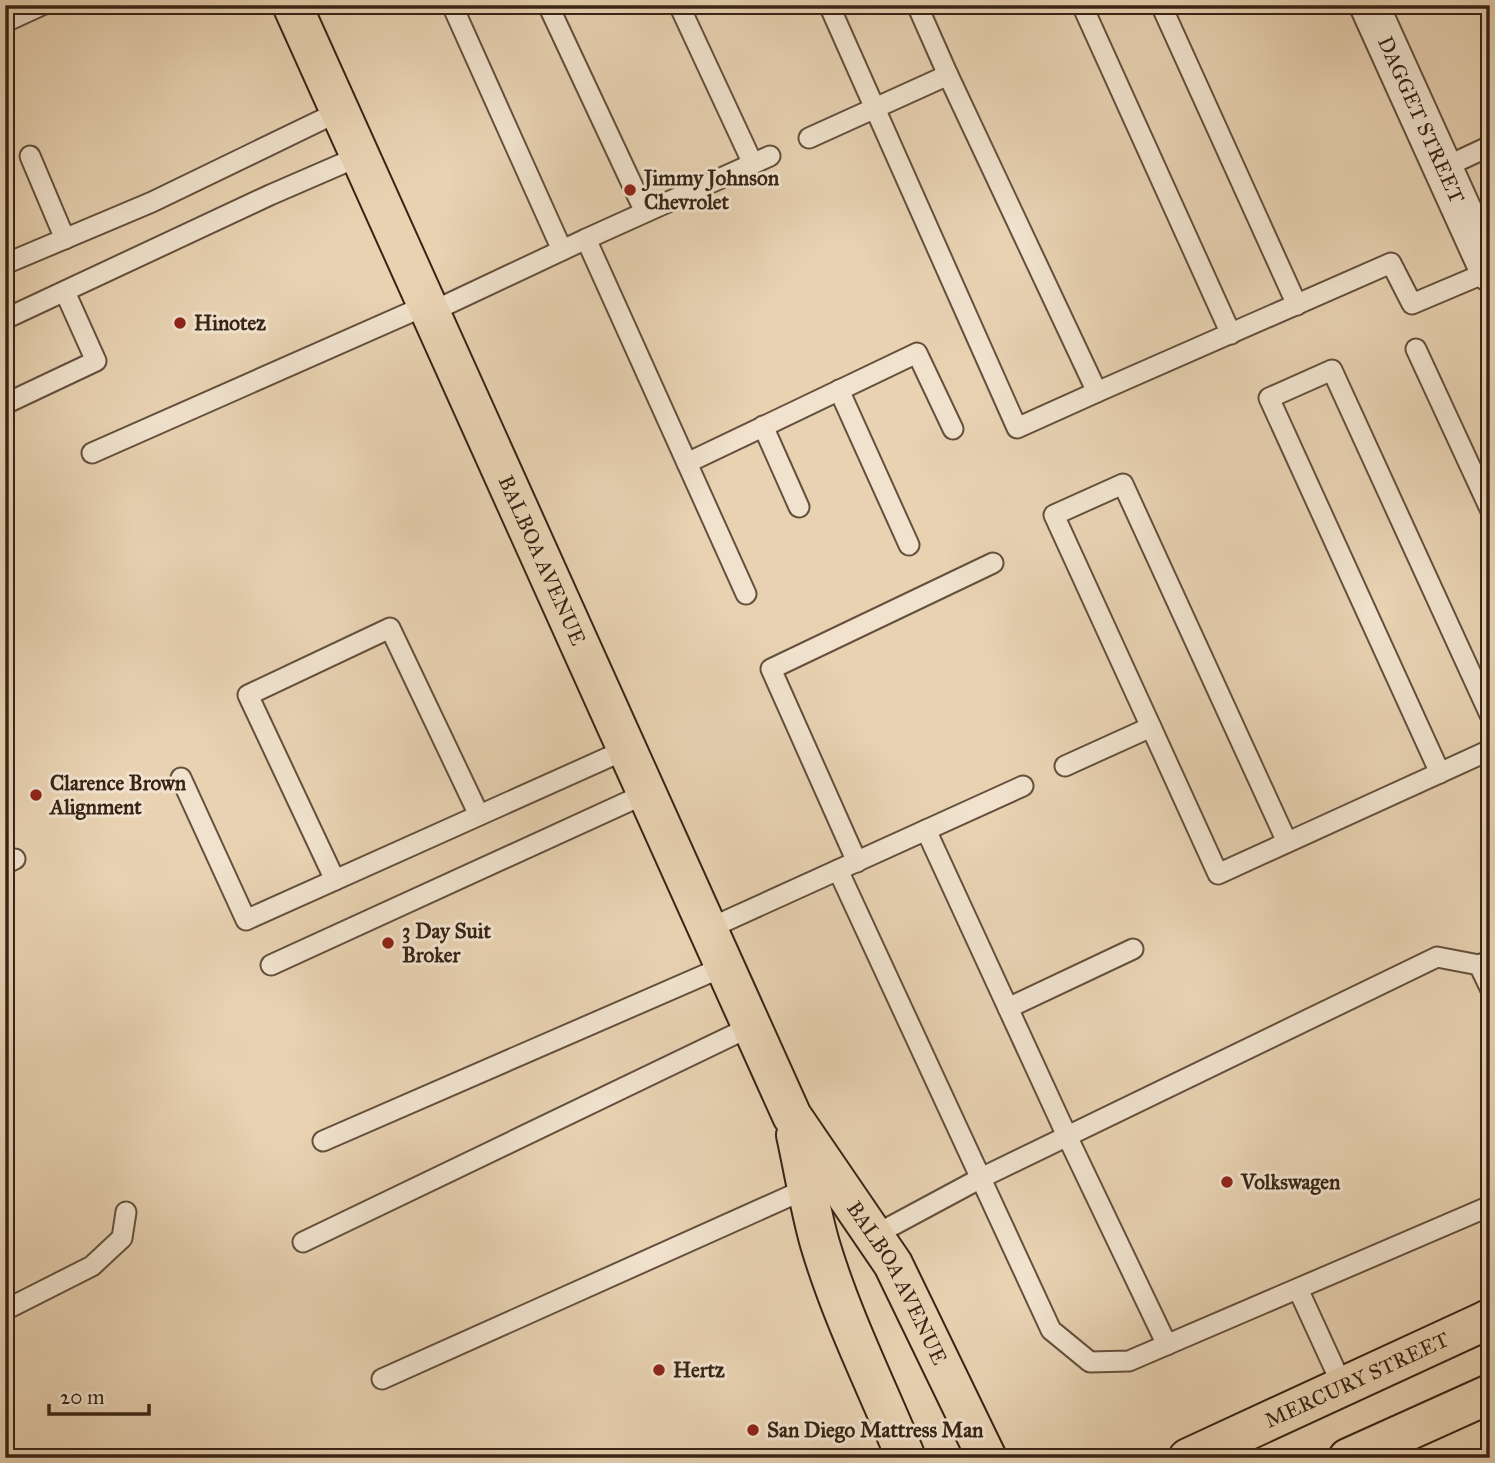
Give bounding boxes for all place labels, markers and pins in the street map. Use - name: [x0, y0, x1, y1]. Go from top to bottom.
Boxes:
- place label: Jimmy Johnson Chevrolet: [641, 165, 780, 215]
- marker: Jimmy Johnson Chevrolet: [622, 182, 638, 198]
- place label: Hinotez: [194, 310, 266, 336]
- marker: Hinotez: [172, 315, 188, 331]
- place label: Clarence Brown Alignment: [48, 770, 187, 820]
- marker: Clarence Brown Alignment: [28, 787, 44, 803]
- place label: 3 Day Suit Broker: [402, 918, 491, 968]
- marker: 3 Day Suit Broker: [380, 935, 396, 951]
- place label: Volkswagen: [1240, 1169, 1341, 1195]
- marker: Volkswagen: [1219, 1174, 1235, 1190]
- place label: Hertz: [673, 1357, 725, 1383]
- marker: Hertz: [651, 1362, 667, 1378]
- place label: San Diego Mattress Man: [767, 1417, 984, 1443]
- marker: San Diego Mattress Man: [745, 1422, 761, 1438]

